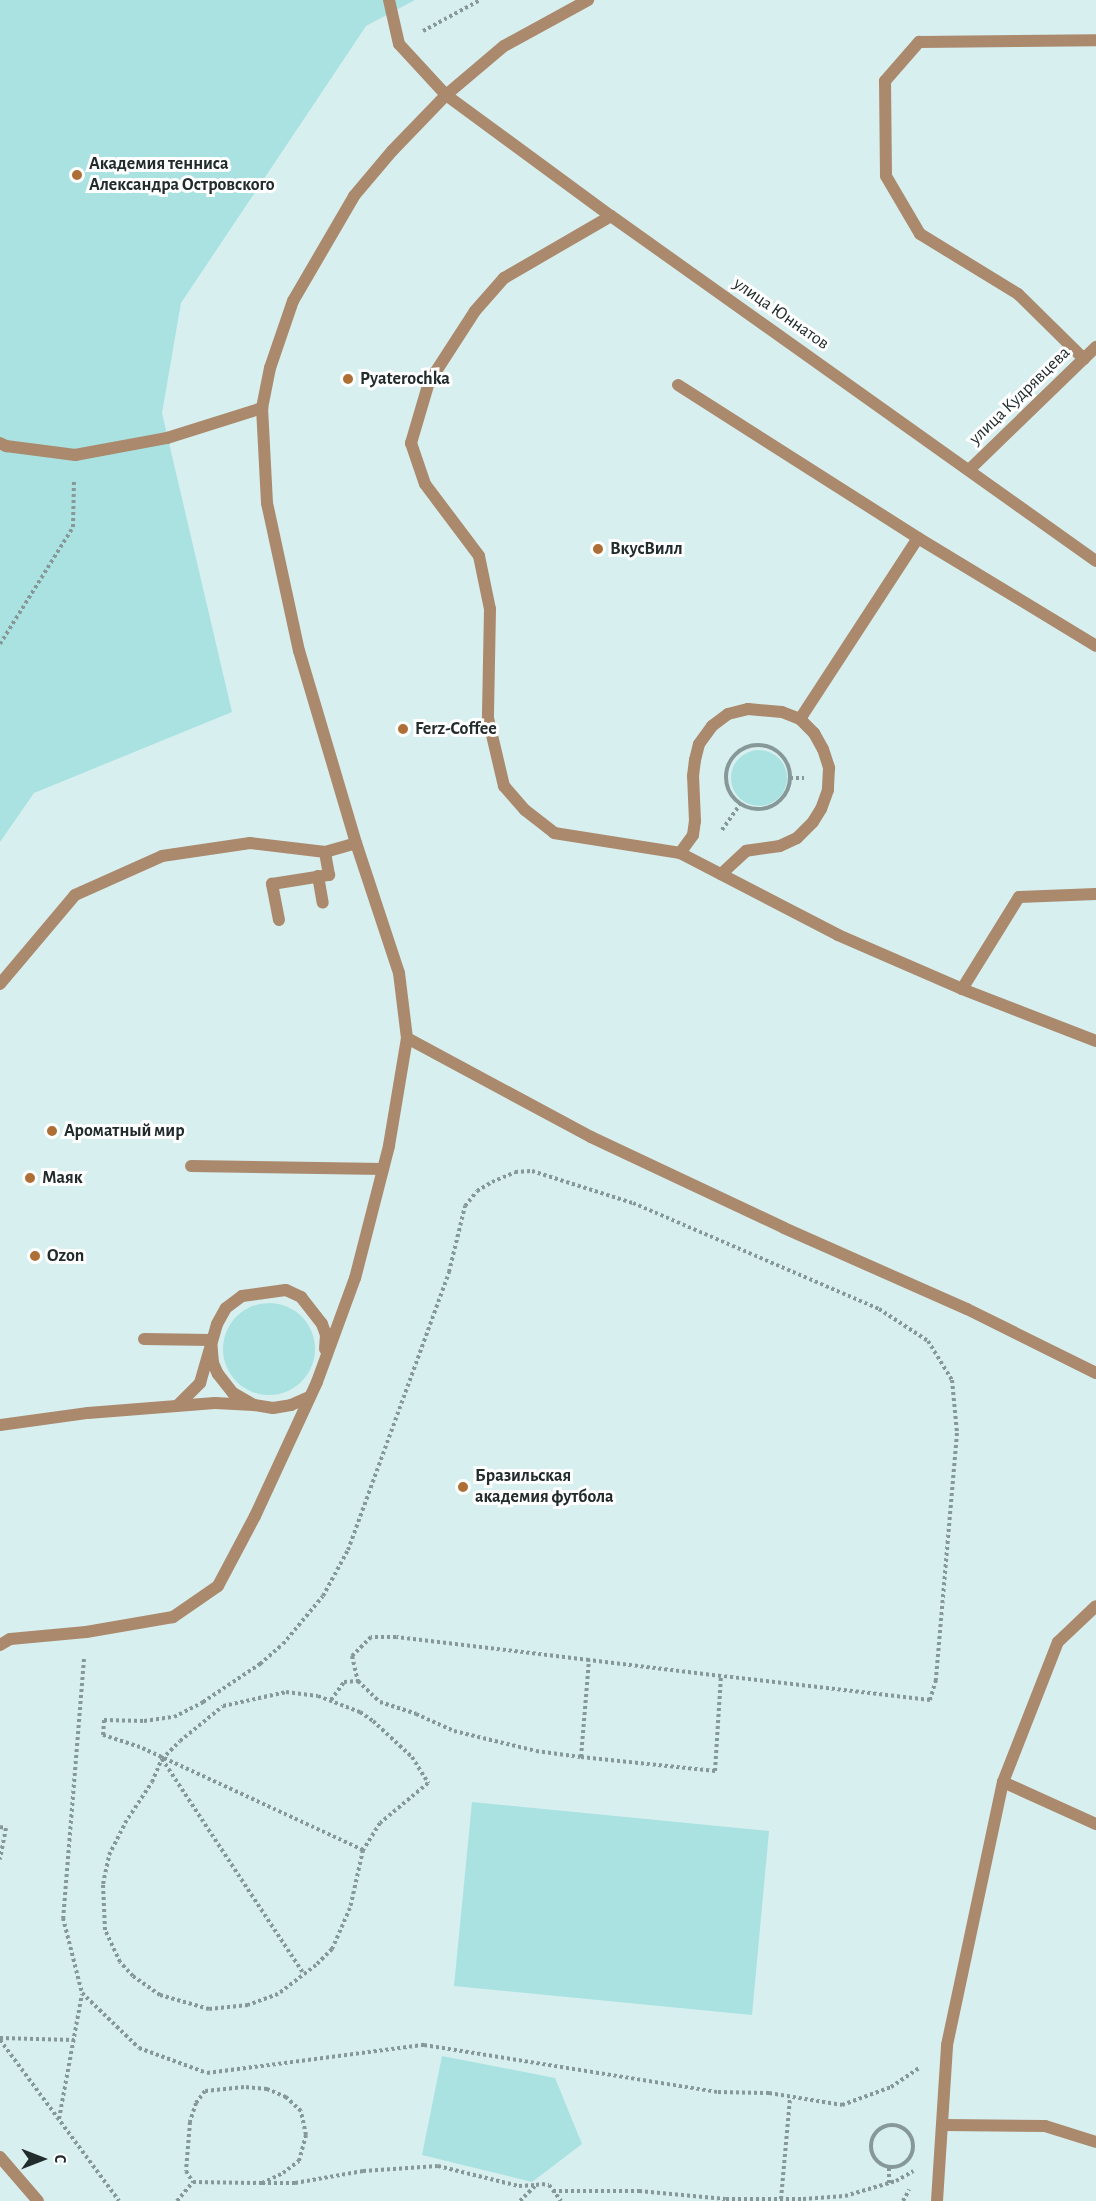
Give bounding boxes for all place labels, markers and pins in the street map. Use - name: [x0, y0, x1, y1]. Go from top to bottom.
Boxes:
- place label: Академия тенниса Александра Островского: [89, 154, 275, 196]
- marker: Академия тенниса Александра Островского: [70, 168, 84, 182]
- place label: Pyaterochka: [360, 368, 450, 390]
- marker: Pyaterochka: [341, 372, 355, 386]
- place label: ВкусВилл: [610, 538, 683, 560]
- marker: ВкусВилл: [591, 542, 605, 556]
- place label: Ferz-Coffee: [415, 718, 497, 740]
- marker: Ferz-Coffee: [396, 722, 410, 736]
- place label: Ароматный мир: [64, 1120, 185, 1142]
- marker: Ароматный мир: [45, 1124, 59, 1138]
- place label: Маяк: [42, 1167, 83, 1189]
- marker: Маяк: [23, 1171, 37, 1185]
- place label: Ozon: [47, 1245, 84, 1267]
- marker: Ozon: [28, 1249, 42, 1263]
- place label: Бразильская академия футбола: [475, 1466, 614, 1508]
- marker: Бразильская академия футбола: [456, 1480, 470, 1494]

